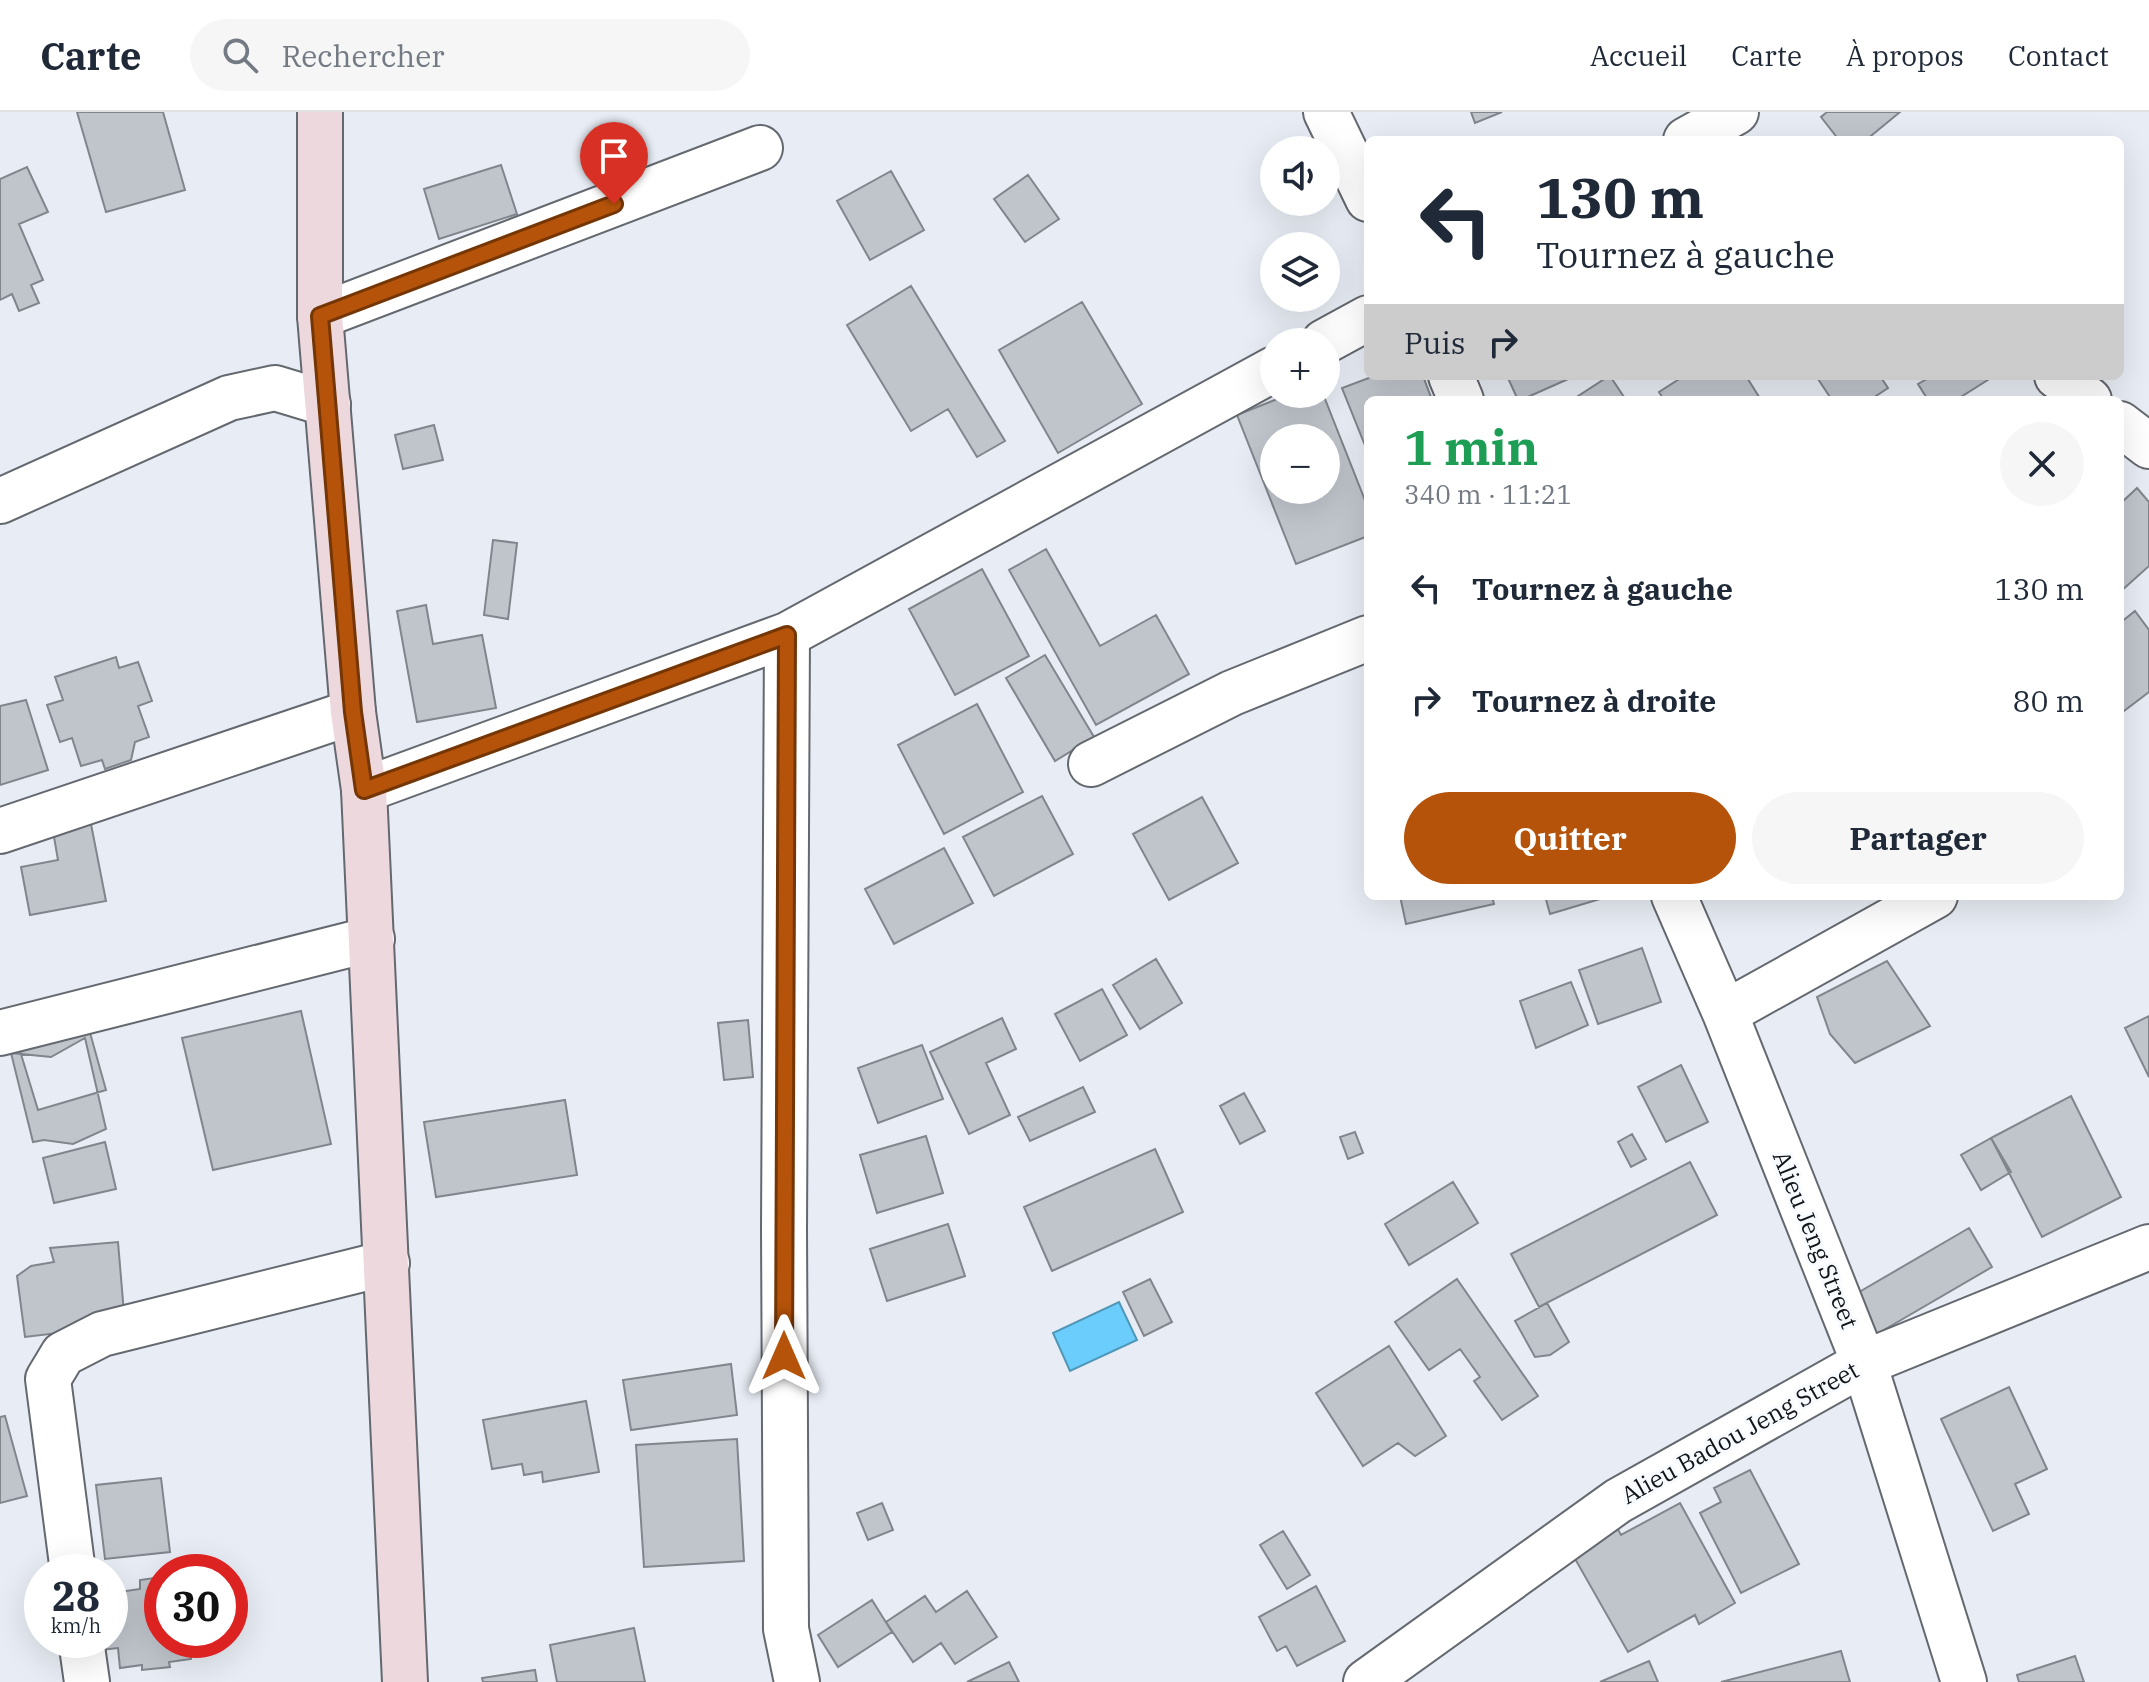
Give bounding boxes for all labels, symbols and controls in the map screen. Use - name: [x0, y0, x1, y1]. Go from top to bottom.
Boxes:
- search box: [190, 19, 750, 91]
- text: Carte: [40, 31, 142, 80]
- icon: search: [218, 33, 262, 77]
- text: Rechercher: [282, 36, 445, 75]
- text: Accueil: [1590, 37, 1687, 74]
- text: Carte: [1731, 37, 1802, 74]
- text: À propos: [1846, 37, 1964, 74]
- text: Contact: [2008, 37, 2109, 74]
- pin: [580, 122, 648, 204]
- icon: arrive: [592, 134, 636, 178]
- map controls: [1260, 136, 1340, 504]
- button: sound: [1260, 136, 1340, 216]
- text: 130 m: [1536, 161, 1704, 233]
- icon: left: [1404, 168, 1508, 272]
- text: Tournez à gauche: [1536, 231, 1835, 278]
- button: layers: [1260, 232, 1340, 312]
- icon: right: [1481, 320, 1525, 364]
- text: Puis: [1404, 323, 1465, 362]
- button: +: [1260, 328, 1340, 408]
- text: 1 min: [1404, 416, 1538, 478]
- button: close: [2000, 422, 2084, 506]
- button: −: [1260, 424, 1340, 504]
- text: 340 m · 11:21: [1404, 477, 1572, 511]
- icon: left: [1404, 566, 1448, 610]
- text: Tournez à gauche: [1472, 569, 1733, 608]
- text: 130 m: [1994, 569, 2084, 608]
- icon: right: [1404, 678, 1448, 722]
- text: Tournez à droite: [1472, 681, 1716, 720]
- text: 80 m: [2012, 681, 2084, 720]
- button: Quitter: [1404, 792, 1736, 884]
- button: Partager: [1752, 792, 2084, 884]
- street label: Alieu Jeng Street: [1766, 1146, 1866, 1333]
- position arrow: [742, 1314, 826, 1398]
- street label: Alieu Badou Jeng Street: [1615, 1353, 1864, 1511]
- speed limit sign: 30: [144, 1554, 248, 1658]
- text: 28: [52, 1570, 100, 1622]
- text: km/h: [51, 1612, 101, 1639]

